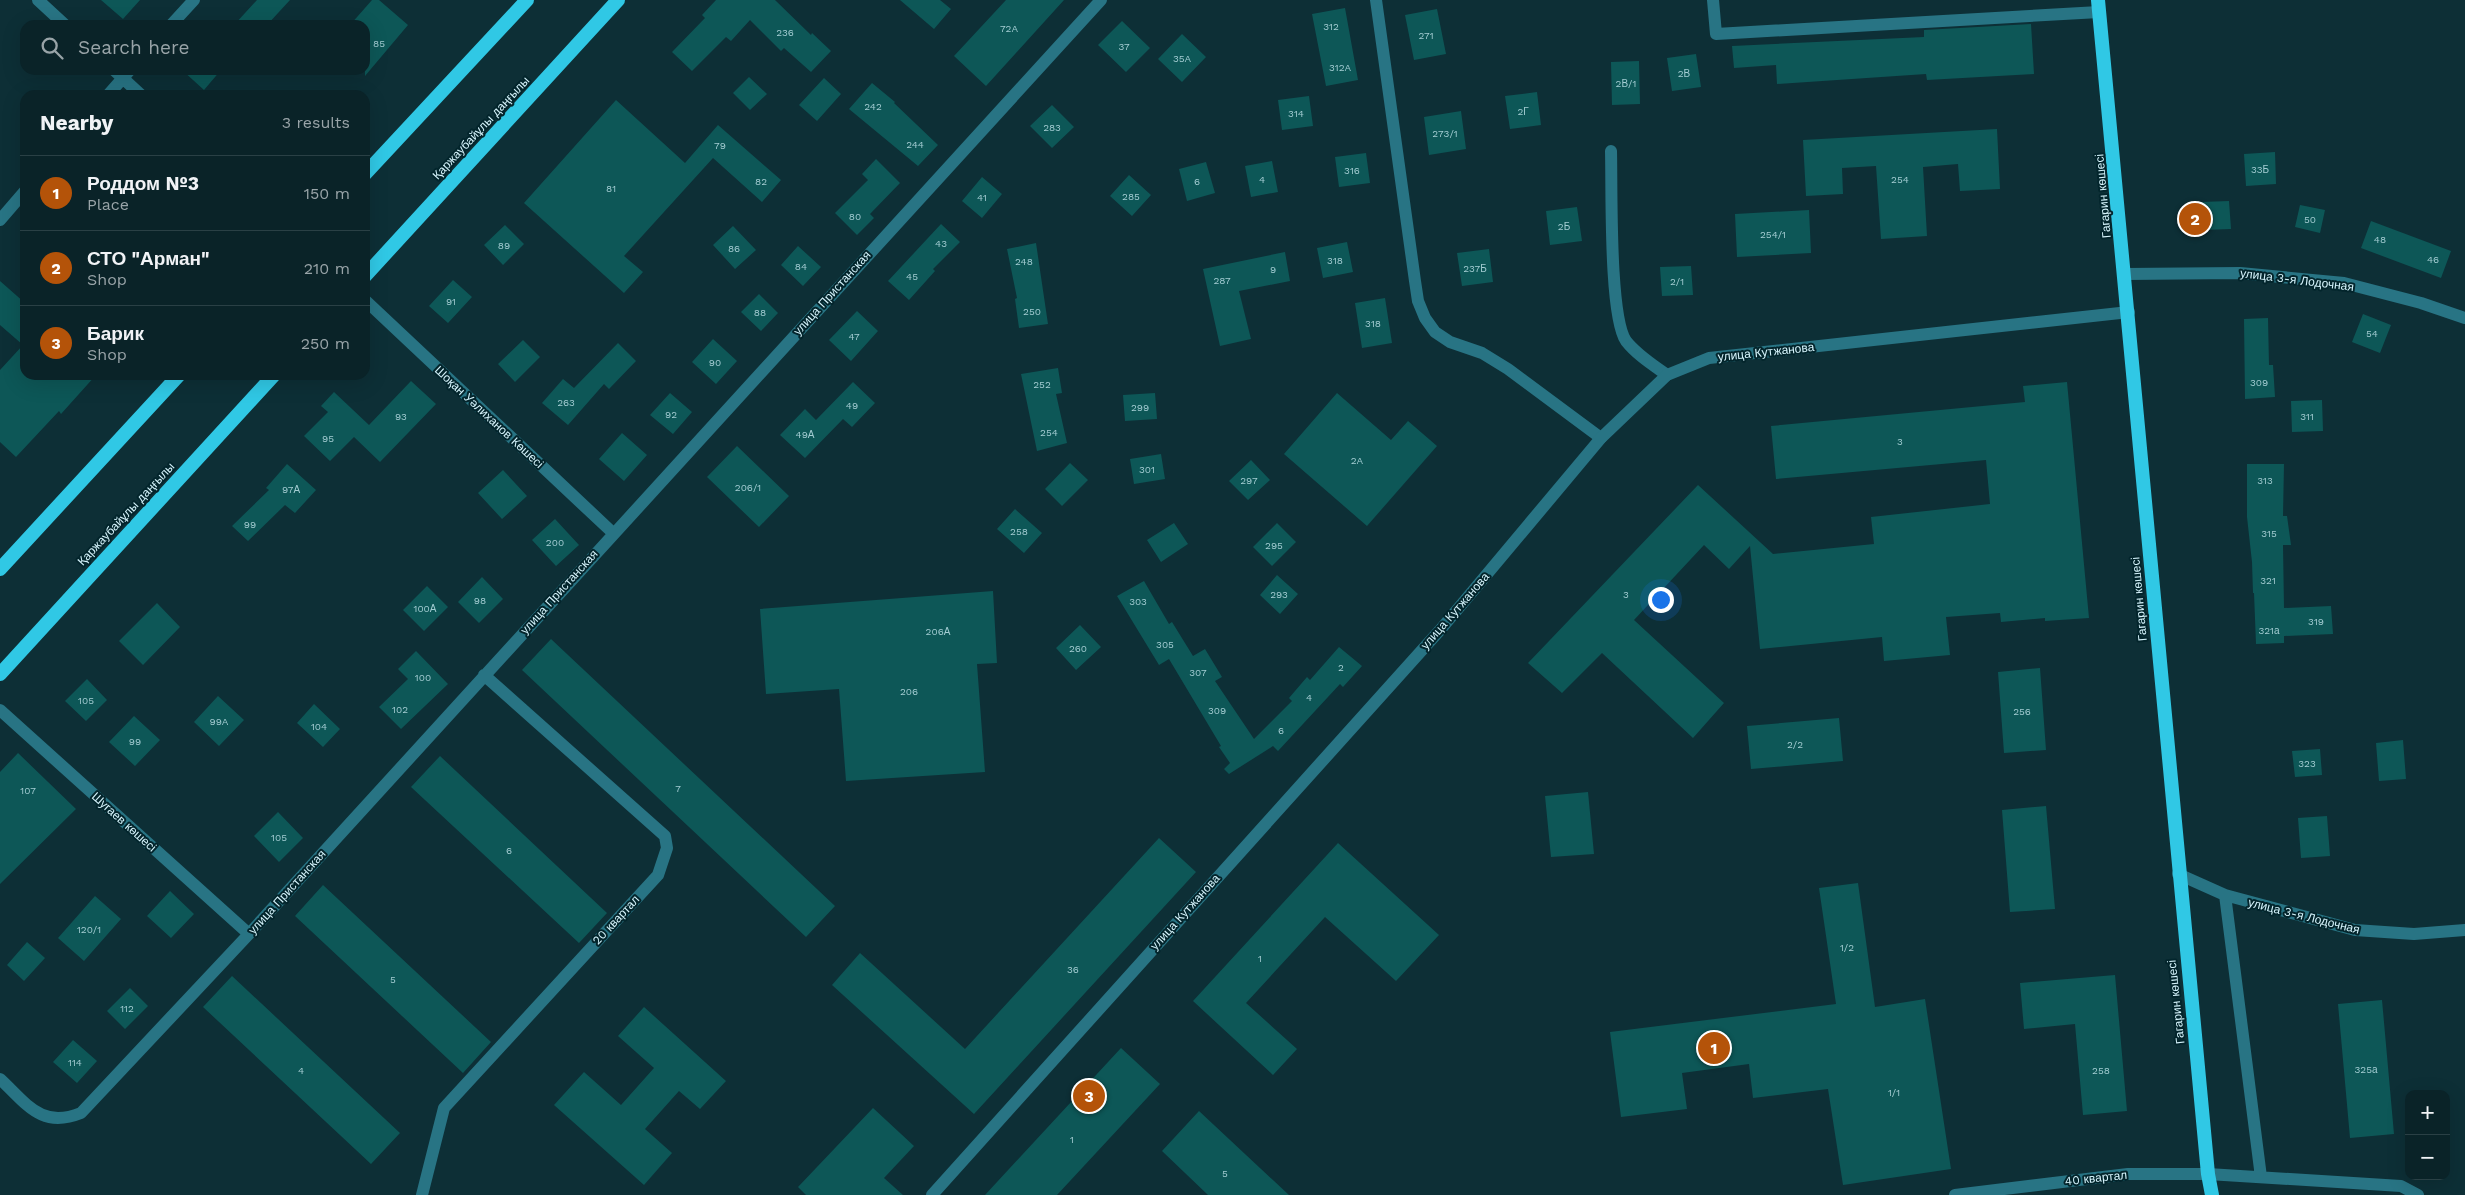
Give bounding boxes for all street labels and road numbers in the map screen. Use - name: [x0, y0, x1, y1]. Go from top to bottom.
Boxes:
- street label: Қаржаубайұлы даңғылы: [430, 74, 532, 182]
- street label: Гагарин көшесі: [2092, 153, 2114, 239]
- street label: улица Пристанская: [791, 248, 873, 338]
- street label: улица 3-я Лодочная: [2239, 266, 2355, 294]
- street label: улица Кутжанова: [1717, 340, 1815, 364]
- street label: Шоқан Уәлиханов Көшесі: [432, 363, 546, 471]
- street label: Қаржаубайұлы даңғылы: [75, 460, 177, 568]
- street label: улица Пристанская: [518, 547, 600, 637]
- street label: Гагарин көшесі: [2128, 556, 2150, 642]
- street label: улица Кутжанова: [1418, 570, 1492, 652]
- street label: Шугаев көшесі: [89, 789, 159, 855]
- street label: улица Пристанская: [246, 847, 328, 937]
- street label: улица Кутжанова: [1147, 871, 1223, 953]
- street label: 20 квартал: [590, 892, 642, 948]
- street label: улица 3-я Лодочная: [2247, 895, 2361, 937]
- street label: Гагарин көшесі: [2165, 959, 2187, 1045]
- street label: 40 квартал: [2064, 1168, 2128, 1188]

